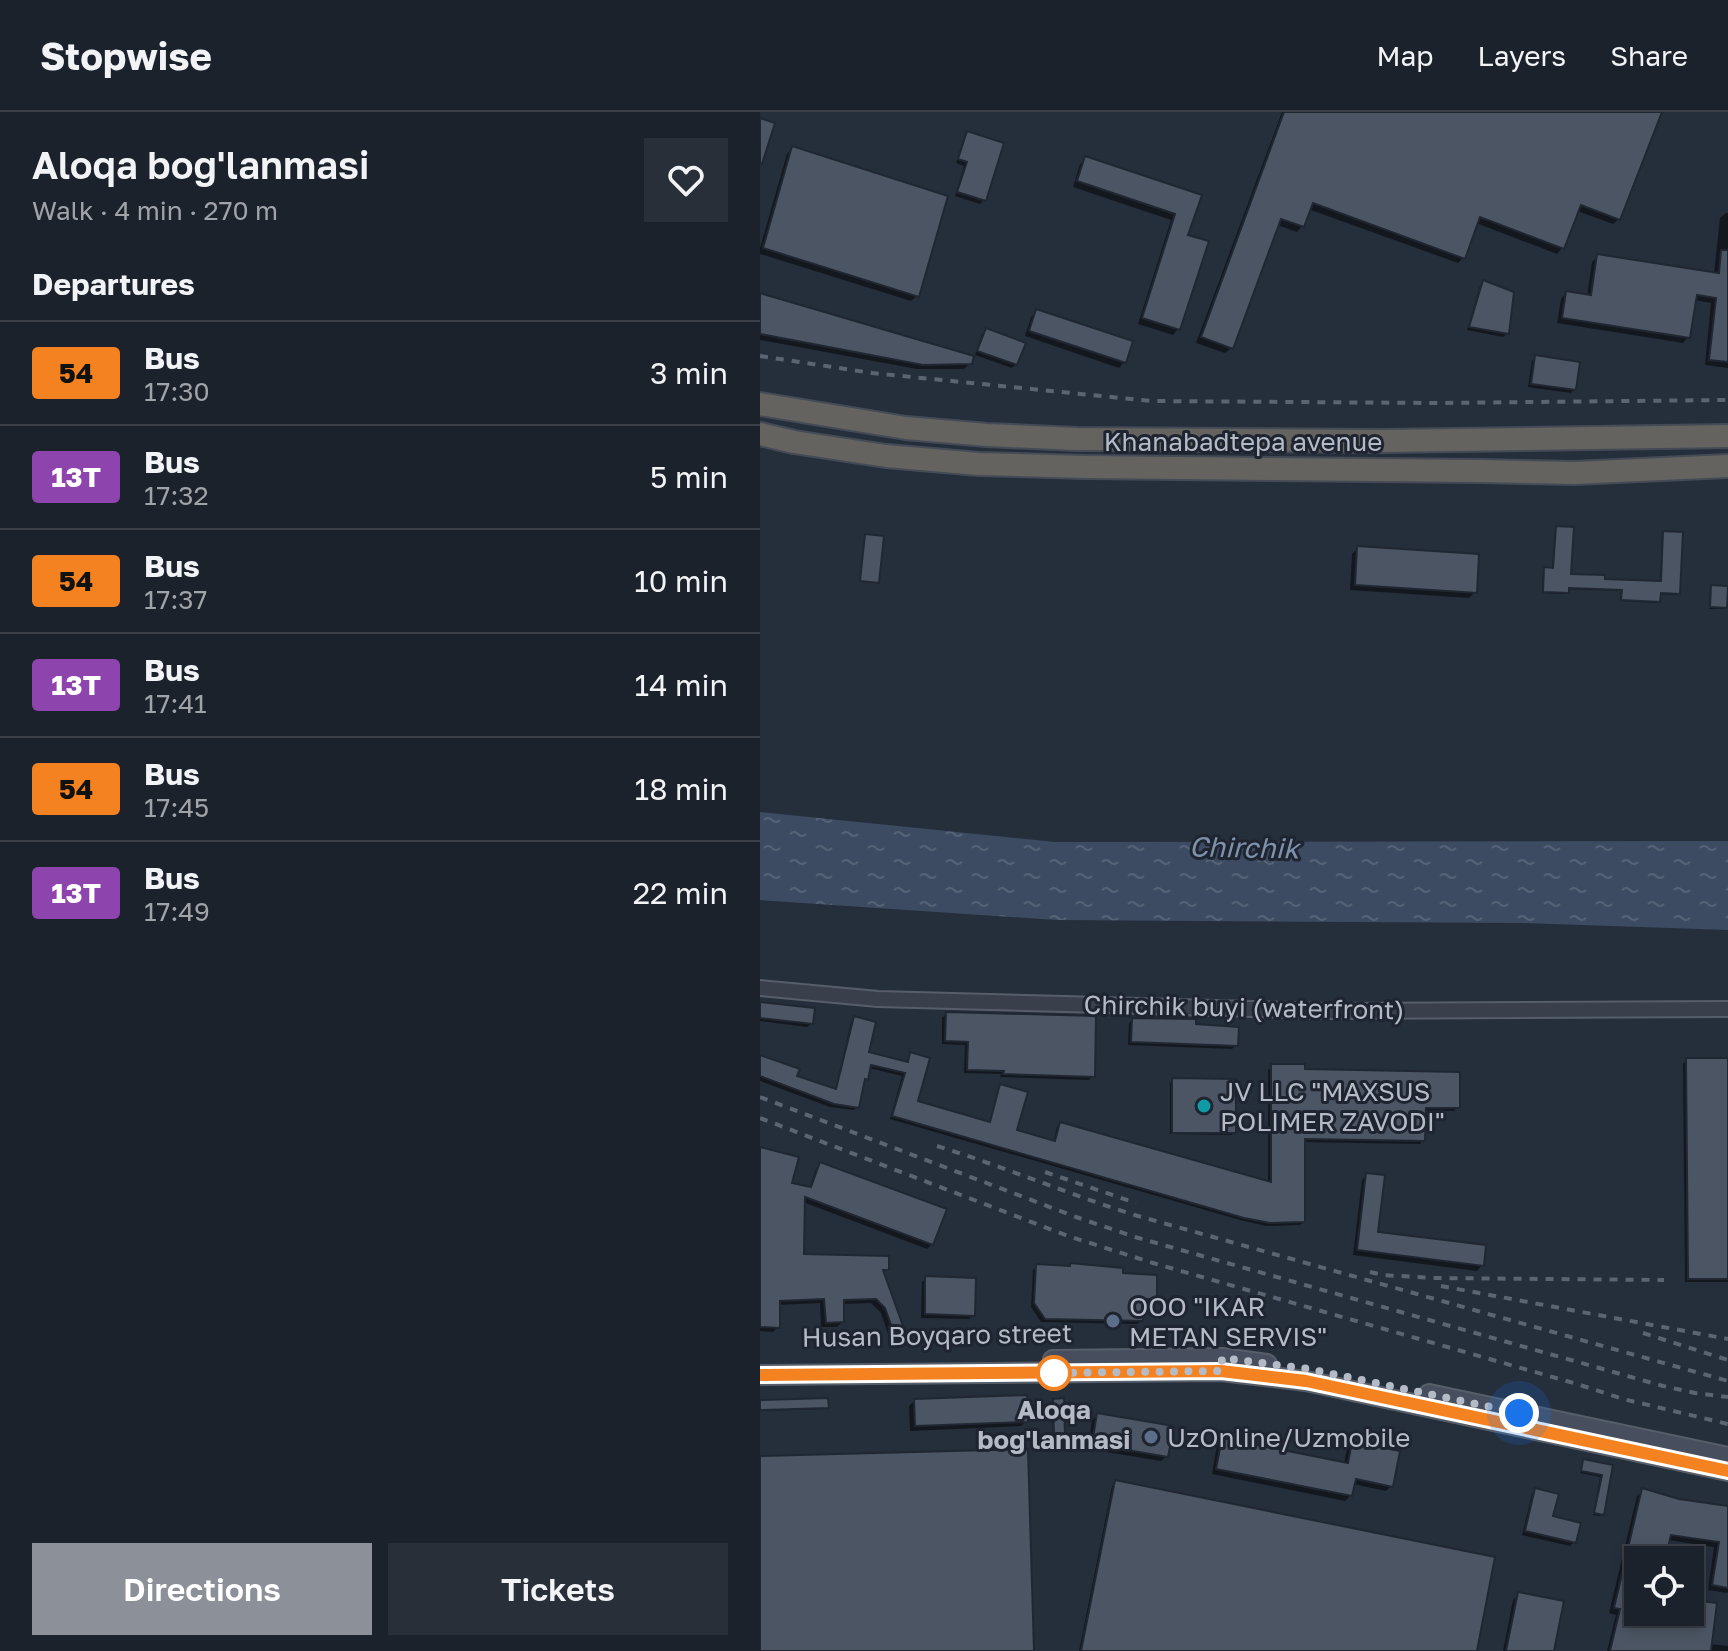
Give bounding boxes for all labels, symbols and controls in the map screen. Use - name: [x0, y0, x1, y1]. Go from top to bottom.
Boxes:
- text: Stopwise: [40, 33, 212, 78]
- text: Map: [1376, 39, 1434, 72]
- text: Layers: [1478, 39, 1566, 72]
- text: Share: [1610, 39, 1688, 72]
- button: heart: [644, 138, 728, 222]
- text: Aloqa bog'lanmasi: [32, 142, 369, 187]
- text: Walk · 4 min · 270 m: [32, 195, 278, 226]
- text: Departures: [32, 266, 195, 302]
- text: Bus: [144, 340, 200, 376]
- text: 3 min: [650, 355, 728, 391]
- text: 54: [59, 356, 93, 389]
- text: 17:30: [144, 376, 210, 407]
- street label: Khanabadtepa avenue: [1104, 426, 1382, 457]
- text: Bus: [144, 444, 200, 480]
- text: 5 min: [650, 459, 728, 495]
- text: 13Т: [51, 460, 101, 493]
- text: 17:32: [144, 480, 208, 511]
- text: Bus: [144, 548, 200, 584]
- text: 10 min: [634, 563, 728, 599]
- text: 54: [59, 564, 93, 597]
- text: 17:37: [144, 584, 207, 615]
- text: Bus: [144, 652, 200, 688]
- text: 14 min: [635, 667, 728, 703]
- text: 13Т: [51, 668, 101, 701]
- text: 17:41: [144, 688, 207, 719]
- text: Bus: [144, 756, 200, 792]
- text: 18 min: [635, 771, 728, 807]
- text: 54: [59, 772, 93, 805]
- text: 17:45: [144, 792, 209, 823]
- water label: Chirchik: [1189, 830, 1303, 865]
- text: Bus: [144, 860, 200, 896]
- text: 22 min: [633, 875, 728, 911]
- text: 13Т: [51, 876, 101, 909]
- text: 17:49: [144, 896, 210, 927]
- street label: Chirchik buyi (waterfront): [1083, 989, 1405, 1025]
- place label: JV LLC "MAXSUS POLIMER ZAVODI": [1220, 1076, 1445, 1137]
- marker: JV LLC "MAXSUS POLIMER ZAVODI": [1195, 1097, 1213, 1115]
- place label: OOO "IKAR METAN SERVIS": [1129, 1291, 1327, 1352]
- marker: OOO "IKAR METAN SERVIS": [1104, 1312, 1122, 1330]
- street label: Husan Boyqaro street: [802, 1317, 1072, 1353]
- marker: Aloqa bog'lanmasi: [1037, 1356, 1071, 1390]
- your location: [1499, 1393, 1539, 1433]
- place label: Aloqa bog'lanmasi: [978, 1394, 1130, 1455]
- place label: UzOnline/Uzmobile: [1167, 1422, 1410, 1453]
- marker: UzOnline/Uzmobile: [1142, 1428, 1160, 1446]
- button: Directions: [32, 1543, 372, 1635]
- button: Tickets: [388, 1543, 728, 1635]
- map controls: [1624, 1546, 1704, 1626]
- button: locate: [1624, 1546, 1704, 1626]

